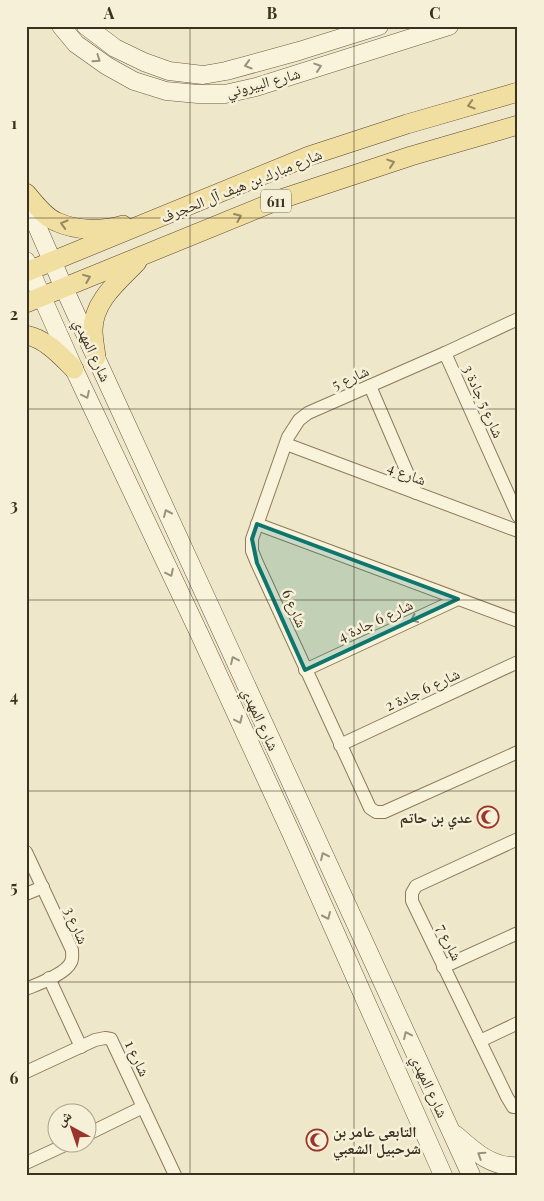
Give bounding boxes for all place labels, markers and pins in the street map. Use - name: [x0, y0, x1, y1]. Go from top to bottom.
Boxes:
- mosque icon: عدي بن حاتم: [476, 805, 500, 829]
- place label: عدي بن حاتم: [400, 807, 472, 830]
- place label: التابعي عامر بن شرحبيل الشعبي: [333, 1121, 421, 1161]
- mosque icon: التابعي عامر بن شرحبيل الشعبي: [305, 1128, 329, 1152]

